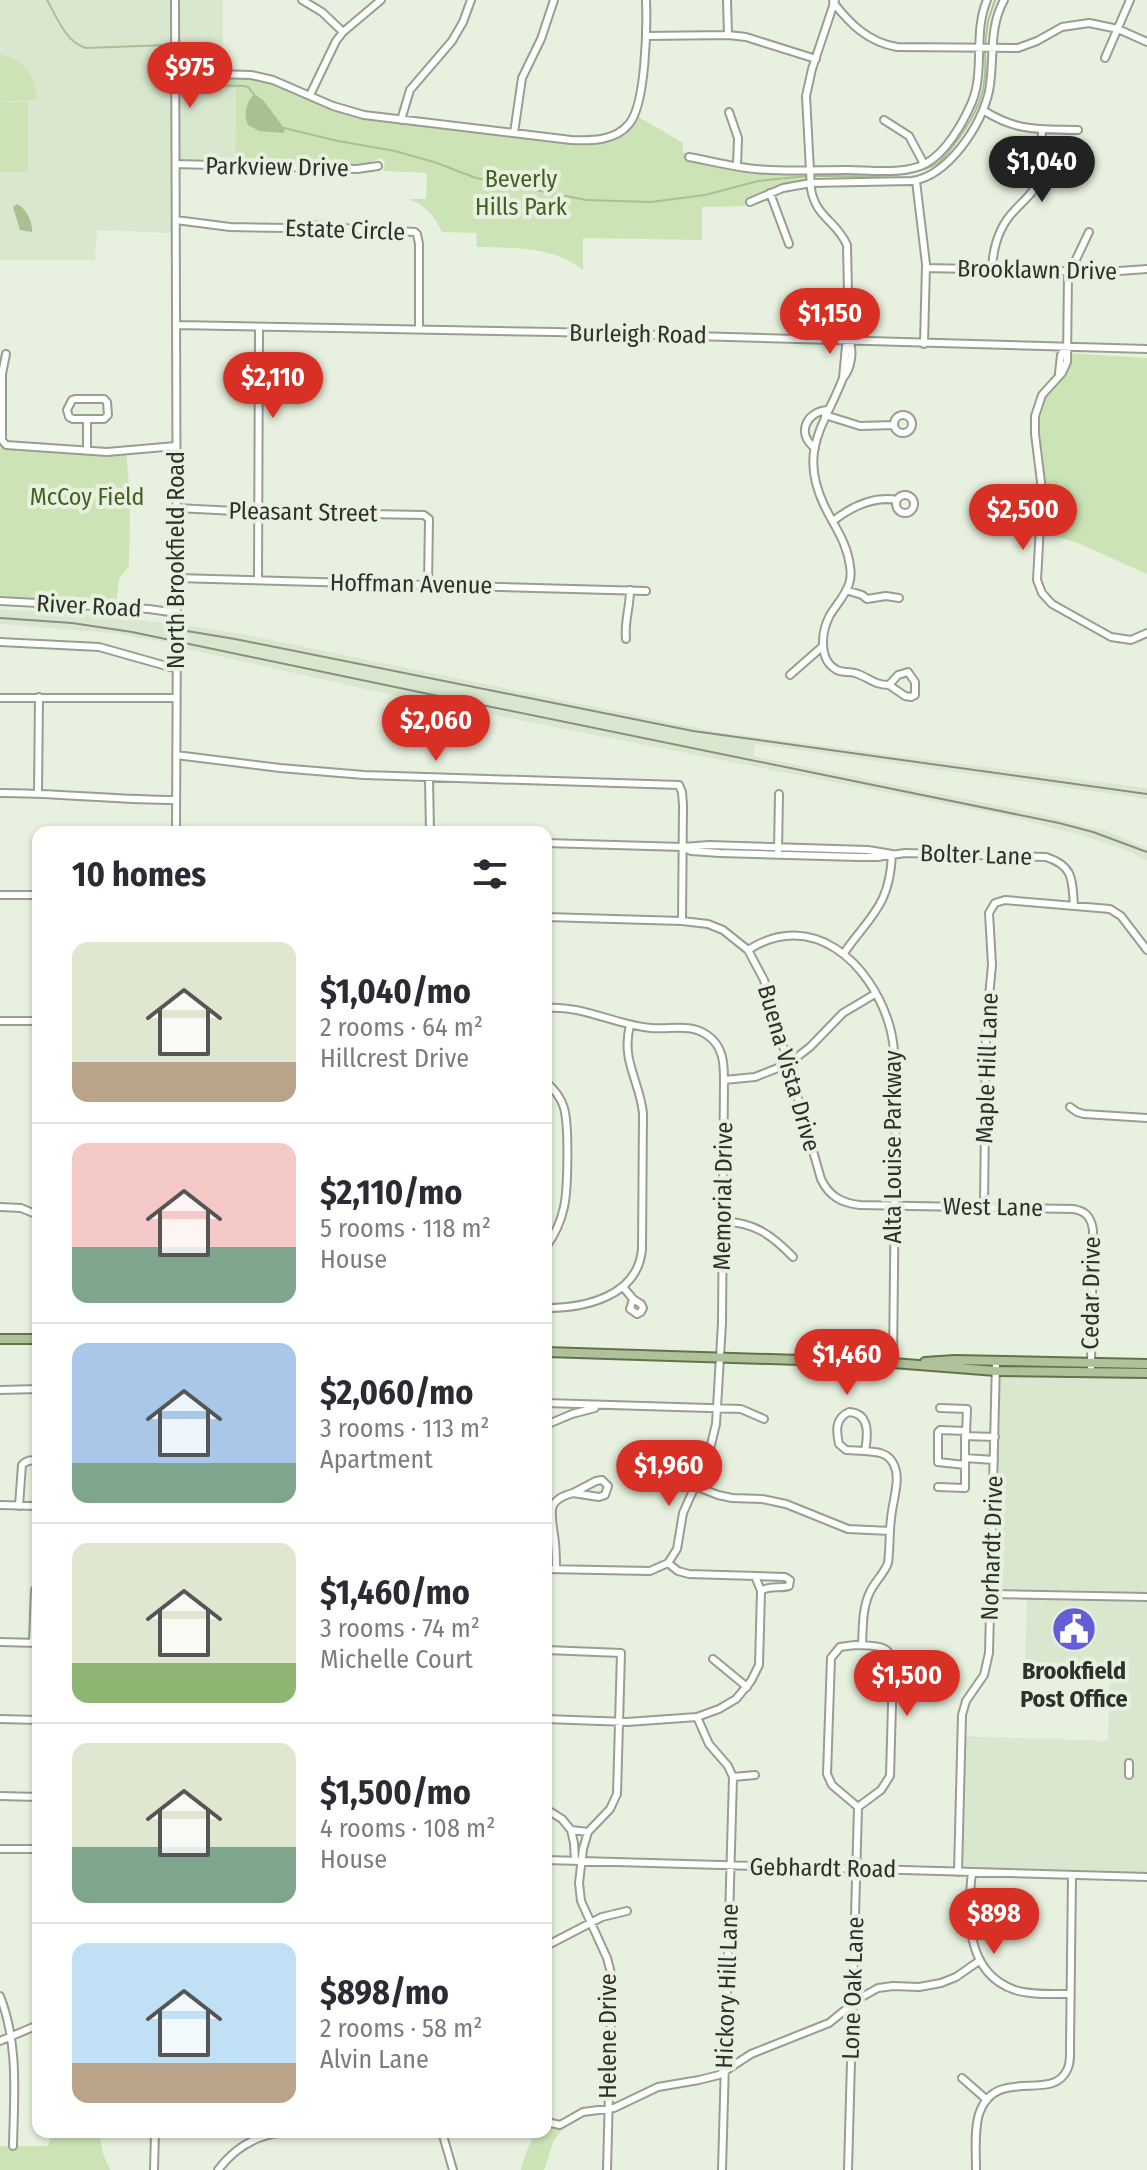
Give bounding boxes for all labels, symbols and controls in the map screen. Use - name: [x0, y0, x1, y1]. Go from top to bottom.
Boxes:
- pin: $975: [143, 42, 237, 110]
- text: $975: [165, 52, 215, 83]
- pin: $1,040: [977, 136, 1107, 204]
- text: $1,040: [1007, 146, 1077, 177]
- street label: Parkview Drive: [205, 152, 349, 182]
- park label: Beverly Hills Park: [475, 165, 568, 221]
- street label: Estate Circle: [284, 214, 406, 246]
- street label: Brooklawn Drive: [957, 255, 1117, 285]
- pin: $1,150: [765, 288, 895, 356]
- text: $1,150: [798, 298, 862, 329]
- street label: Burleigh Road: [569, 319, 707, 349]
- pin: $2,110: [208, 352, 338, 420]
- text: $2,110: [241, 362, 305, 393]
- street label: North Brookfield Road: [162, 451, 190, 669]
- park label: McCoy Field: [30, 483, 144, 511]
- pin: $2,500: [958, 484, 1088, 552]
- text: $2,500: [987, 494, 1059, 525]
- street label: Pleasant Street: [228, 497, 378, 527]
- street label: Hoffman Avenue: [330, 569, 492, 599]
- street label: River Road: [36, 589, 142, 623]
- pin: $2,060: [371, 695, 501, 763]
- text: $2,060: [400, 705, 472, 736]
- street label: Bolter Lane: [919, 839, 1033, 871]
- icon: filters: [468, 852, 512, 896]
- text: 10 homes: [72, 854, 206, 895]
- text: $1,040/mo: [320, 971, 471, 1012]
- icon: home: [136, 974, 232, 1070]
- street label: Buena Vista Drive: [752, 981, 826, 1155]
- street label: Maple Hill Lane: [970, 992, 1004, 1144]
- text: 2 rooms · 64 m²: [320, 1012, 483, 1043]
- text: Hillcrest Drive: [320, 1043, 469, 1074]
- street label: Alta Louise Parkway: [879, 1050, 907, 1244]
- street label: Memorial Drive: [708, 1121, 738, 1271]
- text: $2,110/mo: [320, 1172, 462, 1213]
- icon: home: [136, 1175, 232, 1271]
- street label: West Lane: [943, 1192, 1043, 1222]
- text: 5 rooms · 118 m²: [320, 1213, 491, 1244]
- street label: Cedar Drive: [1076, 1236, 1106, 1350]
- text: House: [320, 1244, 387, 1275]
- pin: $1,460: [782, 1329, 912, 1397]
- text: $1,460: [812, 1339, 882, 1370]
- text: $2,060/mo: [320, 1372, 473, 1413]
- icon: home: [136, 1375, 232, 1471]
- text: 3 rooms · 113 m²: [320, 1413, 489, 1444]
- pin: $1,960: [604, 1440, 734, 1508]
- text: Apartment: [320, 1444, 433, 1475]
- text: $1,960: [634, 1450, 704, 1481]
- street label: Norhardt Drive: [975, 1475, 1009, 1621]
- text: $1,460/mo: [320, 1572, 470, 1613]
- icon: home: [136, 1575, 232, 1671]
- public building icon: Brookfield Post Office: [1050, 1605, 1098, 1653]
- text: 3 rooms · 74 m²: [320, 1613, 480, 1644]
- text: Michelle Court: [320, 1644, 473, 1675]
- pin: $1,500: [842, 1650, 972, 1718]
- place label: Brookfield Post Office: [1020, 1657, 1128, 1713]
- text: $1,500: [872, 1660, 942, 1691]
- text: $1,500/mo: [320, 1772, 471, 1813]
- icon: home: [136, 1775, 232, 1871]
- text: 4 rooms · 108 m²: [320, 1813, 495, 1844]
- text: House: [320, 1844, 387, 1875]
- street label: Gebhardt Road: [749, 1853, 897, 1883]
- pin: $898: [947, 1888, 1041, 1956]
- text: $898: [967, 1898, 1021, 1929]
- street label: Hickory Hill Lane: [710, 1903, 744, 2069]
- street label: Lone Oak Lane: [837, 1916, 869, 2060]
- text: $898/mo: [320, 1972, 449, 2013]
- street label: Helene Drive: [594, 1973, 622, 2099]
- icon: home: [136, 1975, 232, 2071]
- text: 2 rooms · 58 m²: [320, 2013, 482, 2044]
- text: Alvin Lane: [320, 2044, 429, 2075]

